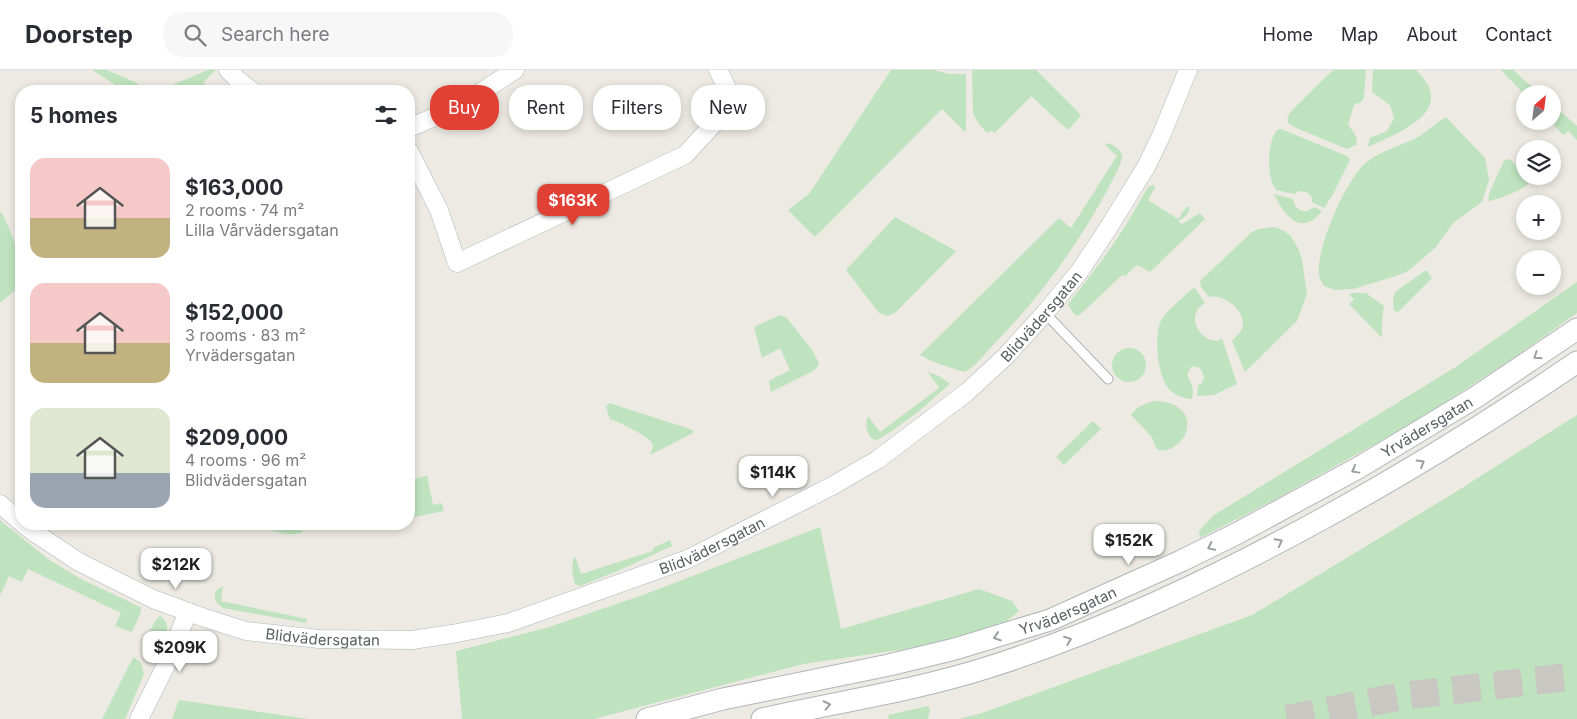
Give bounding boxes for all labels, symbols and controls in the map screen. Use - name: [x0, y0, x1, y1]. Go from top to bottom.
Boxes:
- search box: [163, 12, 513, 57]
- text: Doorstep: [25, 20, 133, 49]
- icon: search: [181, 21, 209, 49]
- text: Search here: [221, 23, 330, 46]
- text: Home: [1263, 24, 1313, 45]
- text: Map: [1341, 24, 1378, 45]
- text: About: [1406, 24, 1457, 45]
- text: Contact: [1485, 24, 1552, 45]
- chip: Buy: [430, 85, 499, 130]
- chip: Rent: [509, 85, 583, 130]
- chip: Filters: [593, 85, 681, 130]
- chip: New: [691, 85, 765, 130]
- north arrow: [1516, 85, 1561, 130]
- map controls: [1516, 85, 1561, 295]
- icon: filters: [372, 101, 400, 129]
- text: 5 homes: [30, 103, 118, 128]
- button: layers: [1516, 140, 1561, 185]
- text: $163,000: [185, 175, 283, 200]
- icon: home: [70, 178, 130, 238]
- pin: $163K: [538, 184, 608, 226]
- text: $163K: [548, 190, 598, 210]
- button: +: [1516, 195, 1561, 240]
- text: 2 rooms · 74 m²: [185, 200, 304, 220]
- text: Lilla Vårvädersgatan: [185, 220, 339, 240]
- button: −: [1516, 250, 1561, 295]
- street label: Blidvädersgatan: [996, 267, 1086, 366]
- text: $152,000: [185, 300, 283, 325]
- icon: home: [70, 303, 130, 363]
- text: 3 rooms · 83 m²: [185, 325, 306, 345]
- text: Yrvädersgatan: [185, 345, 296, 365]
- one-way arrow: [1533, 350, 1543, 359]
- street label: Yrvädersgatan: [1377, 392, 1476, 462]
- text: $209,000: [185, 425, 288, 450]
- icon: home: [70, 428, 130, 488]
- text: 4 rooms · 96 m²: [185, 450, 306, 470]
- pin: $114K: [738, 456, 808, 498]
- one-way arrow: [1415, 459, 1424, 469]
- text: $114K: [750, 462, 796, 482]
- one-way arrow: [1351, 464, 1360, 474]
- text: Blidvädersgatan: [185, 470, 307, 490]
- street label: Blidvädersgatan: [656, 512, 768, 578]
- pin: $152K: [1094, 524, 1164, 566]
- text: $152K: [1104, 530, 1154, 550]
- one-way arrow: [1274, 538, 1283, 548]
- one-way arrow: [1207, 540, 1216, 551]
- pin: $212K: [141, 548, 211, 590]
- text: $212K: [151, 554, 201, 574]
- street label: Yrvädersgatan: [1016, 582, 1119, 638]
- street label: Blidvädersgatan: [265, 624, 380, 649]
- pin: $209K: [145, 630, 215, 673]
- one-way arrow: [993, 631, 1002, 641]
- one-way arrow: [1063, 636, 1072, 646]
- text: $209K: [153, 637, 207, 657]
- one-way arrow: [823, 701, 832, 711]

